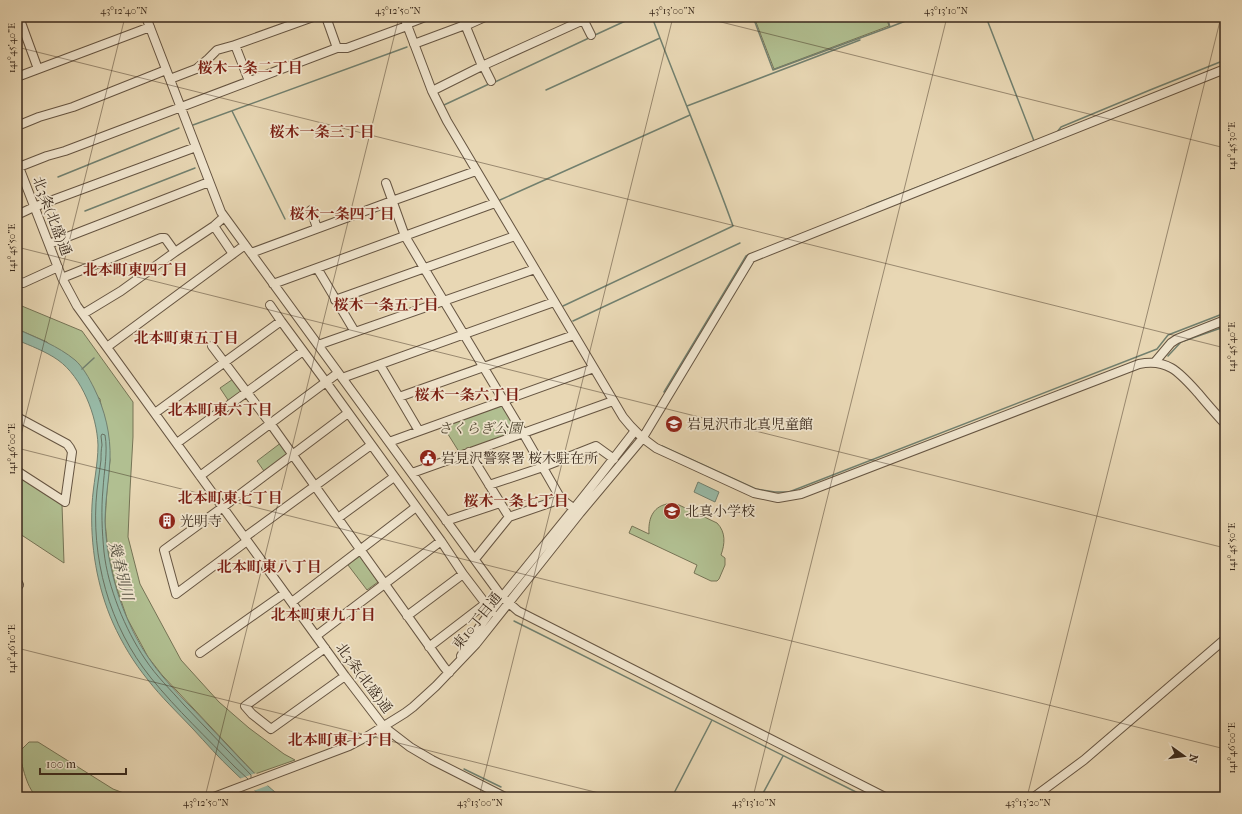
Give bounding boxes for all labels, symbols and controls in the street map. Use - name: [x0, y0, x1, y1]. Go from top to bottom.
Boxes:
- text: 43°12'40"N: [100, 5, 148, 17]
- text: 43°12'50"N: [375, 5, 421, 17]
- text: 43°13'00"N: [649, 5, 695, 17]
- text: 43°13'10"N: [924, 5, 968, 17]
- text: 141°45'40"E: [6, 23, 18, 73]
- district label: 桜木一条二丁目: [197, 59, 303, 77]
- text: 141°45'30"E: [1226, 122, 1238, 170]
- district label: 桜木一条三丁目: [269, 123, 375, 141]
- street label: 北3条(北盛)通: [29, 174, 75, 258]
- district label: 桜木一条四丁目: [289, 205, 395, 223]
- text: 141°45'50"E: [6, 224, 18, 272]
- district label: 北本町東四丁目: [82, 261, 188, 279]
- district label: 桜木一条五丁目: [333, 296, 439, 314]
- text: 141°45'40"E: [1226, 322, 1238, 372]
- district label: 北本町東五丁目: [133, 329, 239, 347]
- district label: 桜木一条六丁目: [414, 386, 520, 404]
- district label: 北本町東六丁目: [167, 401, 273, 419]
- school or university icon: 岩見沢市北真児童館: [664, 414, 684, 434]
- place label: 岩見沢市北真児童館: [687, 416, 813, 433]
- park label: さくらぎ公園: [438, 420, 524, 437]
- text: 141°46'00"E: [6, 423, 18, 475]
- public building icon: 岩見沢警察署 桜木駐在所: [418, 448, 438, 468]
- place label: 岩見沢警察署 桜木駐在所: [441, 450, 598, 467]
- district label: 北本町東七丁目: [177, 489, 283, 507]
- district label: 桜木一条七丁目: [463, 492, 569, 510]
- school or university icon: 北真小学校: [662, 501, 682, 521]
- place label: 北真小学校: [685, 503, 755, 520]
- building icon: 光明寺: [157, 511, 177, 531]
- place label: 光明寺: [180, 513, 222, 530]
- text: 141°45'50"E: [1226, 523, 1238, 571]
- water label: 幾春別川: [105, 540, 137, 604]
- district label: 北本町東八丁目: [216, 558, 322, 576]
- street label: 東10丁目通: [449, 589, 505, 653]
- district label: 北本町東九丁目: [270, 606, 376, 624]
- text: 141°46'10"E: [6, 624, 18, 674]
- street label: 北3条(北盛)通: [332, 640, 396, 716]
- text: 141°46'00"E: [1226, 722, 1238, 774]
- district label: 北本町東十丁目: [287, 731, 393, 749]
- north arrow: [1164, 736, 1204, 776]
- scale bar: [40, 750, 126, 776]
- text: N: [1186, 753, 1201, 765]
- text: 100 m: [46, 757, 76, 771]
- text: 43°12'50"N: [183, 797, 229, 809]
- text: 43°13'00"N: [457, 797, 503, 809]
- text: 43°13'10"N: [732, 797, 776, 809]
- text: 43°13'20"N: [1005, 797, 1051, 809]

